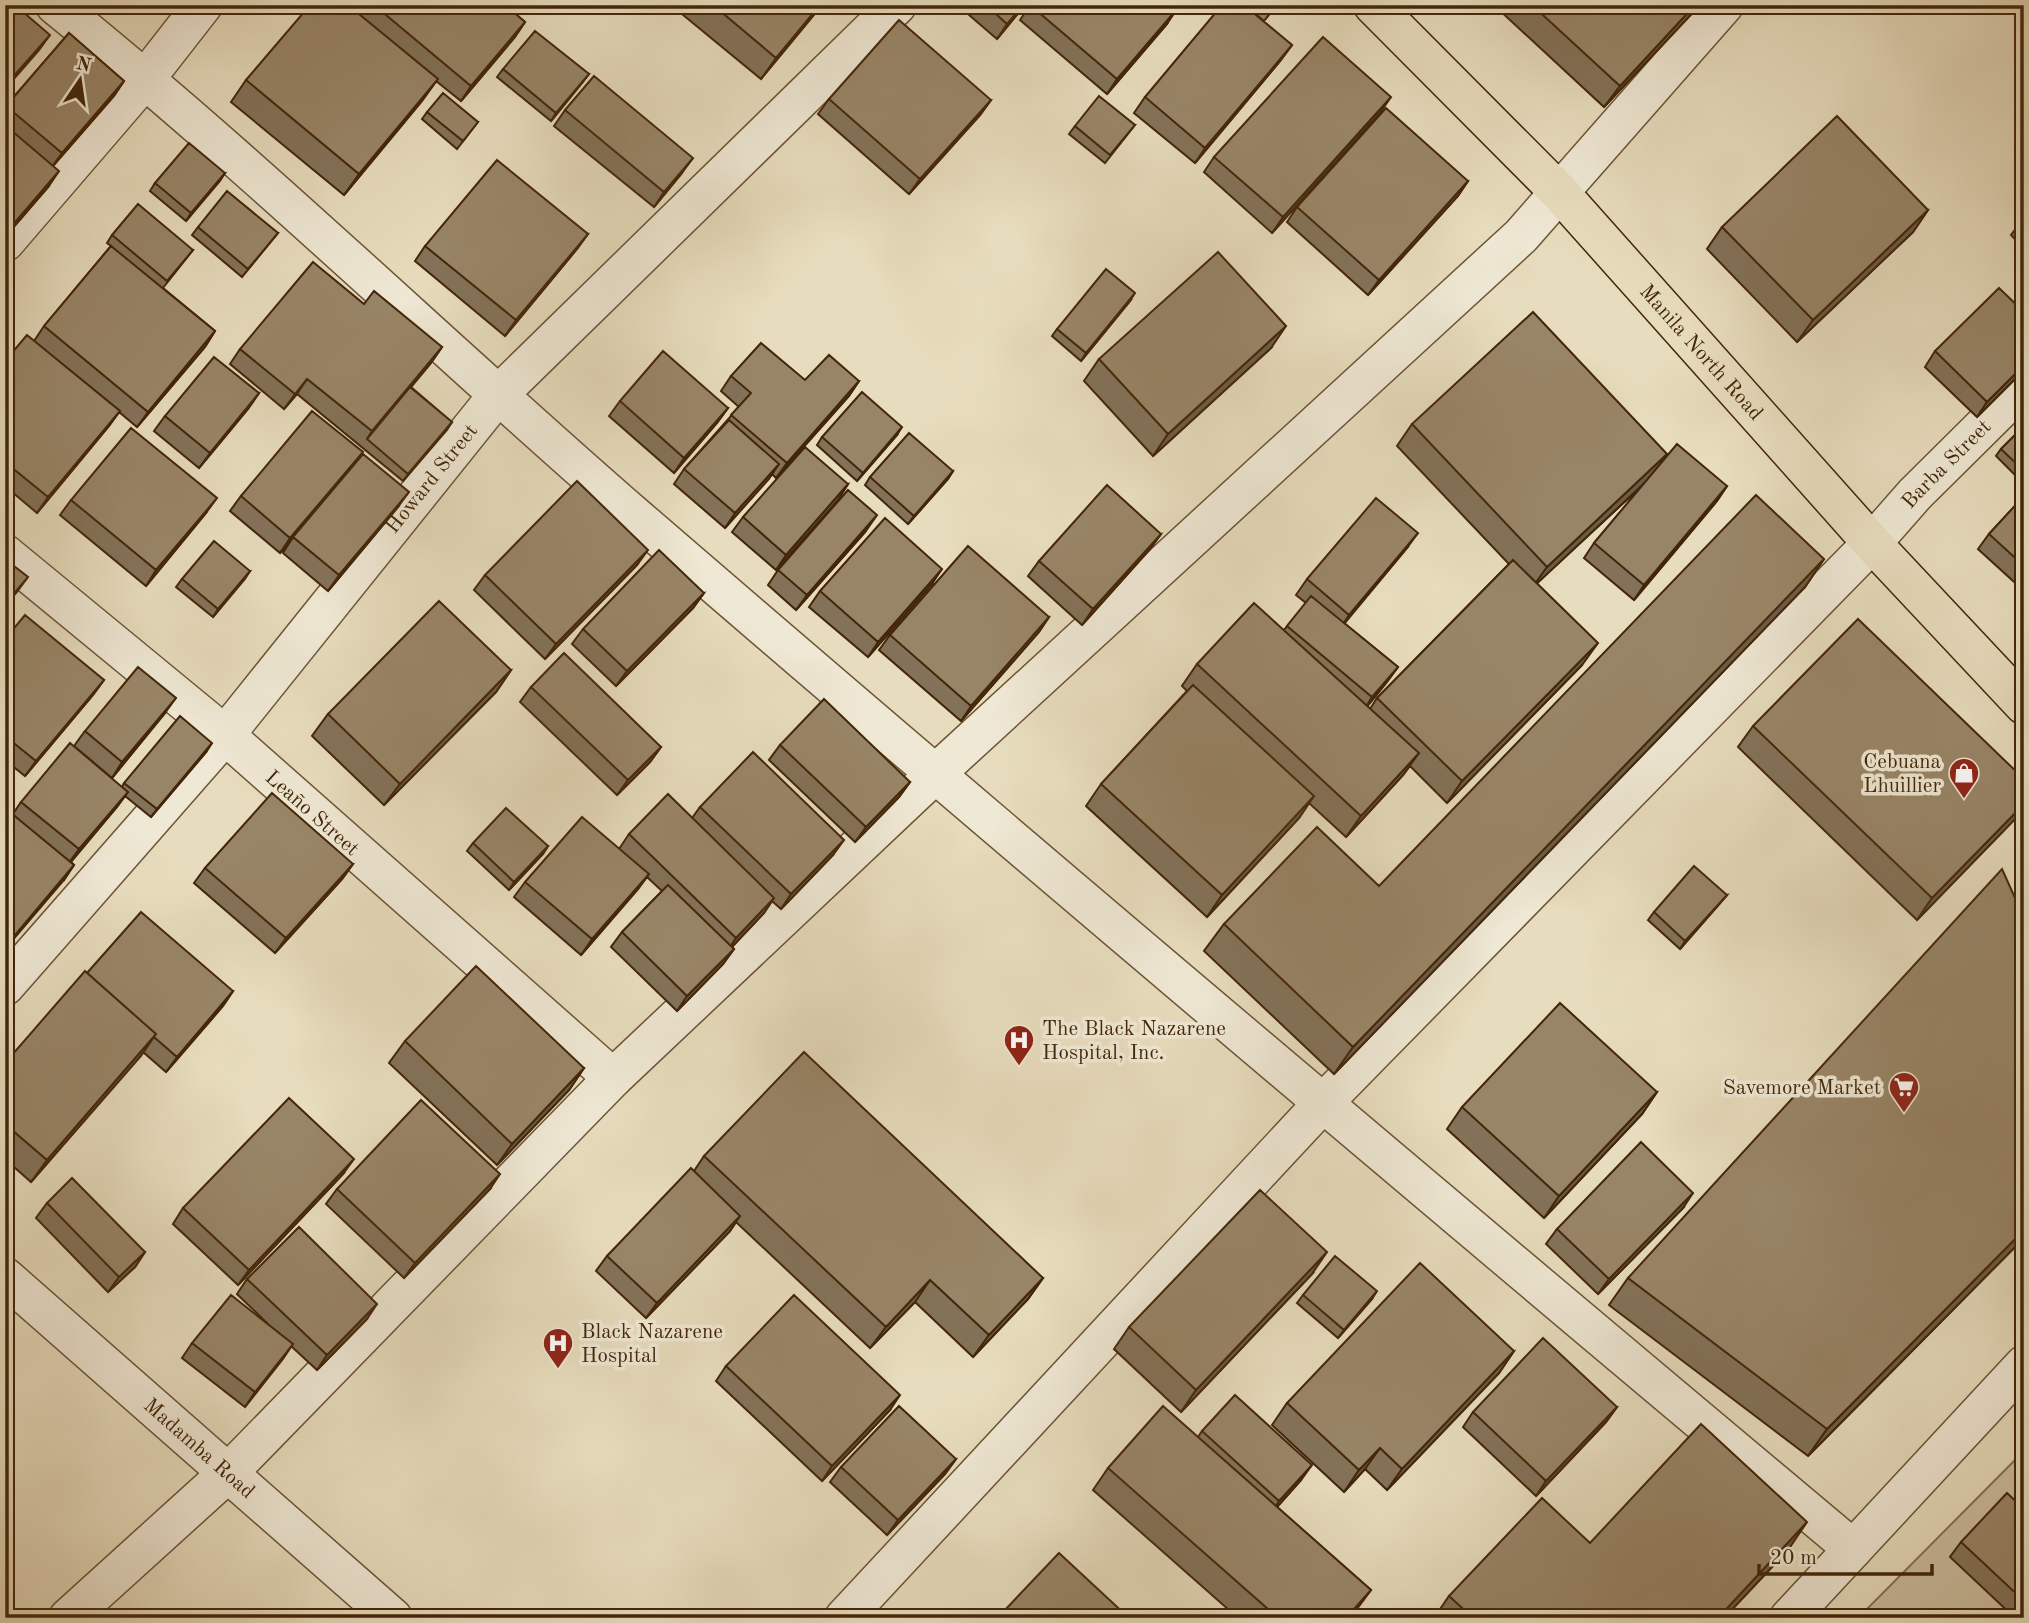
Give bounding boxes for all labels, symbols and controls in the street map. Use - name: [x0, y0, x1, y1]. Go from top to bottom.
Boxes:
- north arrow: [46, 46, 116, 116]
- text: N: [74, 55, 93, 77]
- street label: Manila North Road: [1635, 281, 1766, 425]
- street label: Barba Street: [1898, 416, 1995, 513]
- street label: Howard Street: [382, 420, 482, 538]
- place label: Cebuana Lhuillier: [1863, 752, 1941, 797]
- shop icon: Cebuana Lhuillier: [1947, 756, 1981, 800]
- street label: Leaño Street: [261, 767, 363, 860]
- place label: The Black Nazarene Hospital, Inc.: [1042, 1019, 1226, 1064]
- hospital icon: The Black Nazarene Hospital, Inc.: [1002, 1023, 1036, 1067]
- supermarket icon: Savemore Market: [1887, 1070, 1921, 1114]
- place label: Savemore Market: [1723, 1078, 1881, 1099]
- place label: Black Nazarene Hospital: [581, 1322, 723, 1367]
- hospital icon: Black Nazarene Hospital: [541, 1326, 575, 1370]
- street label: Madamba Road: [139, 1395, 258, 1503]
- scale bar: [1759, 1532, 1933, 1576]
- text: 20 m: [1770, 1548, 1817, 1569]

